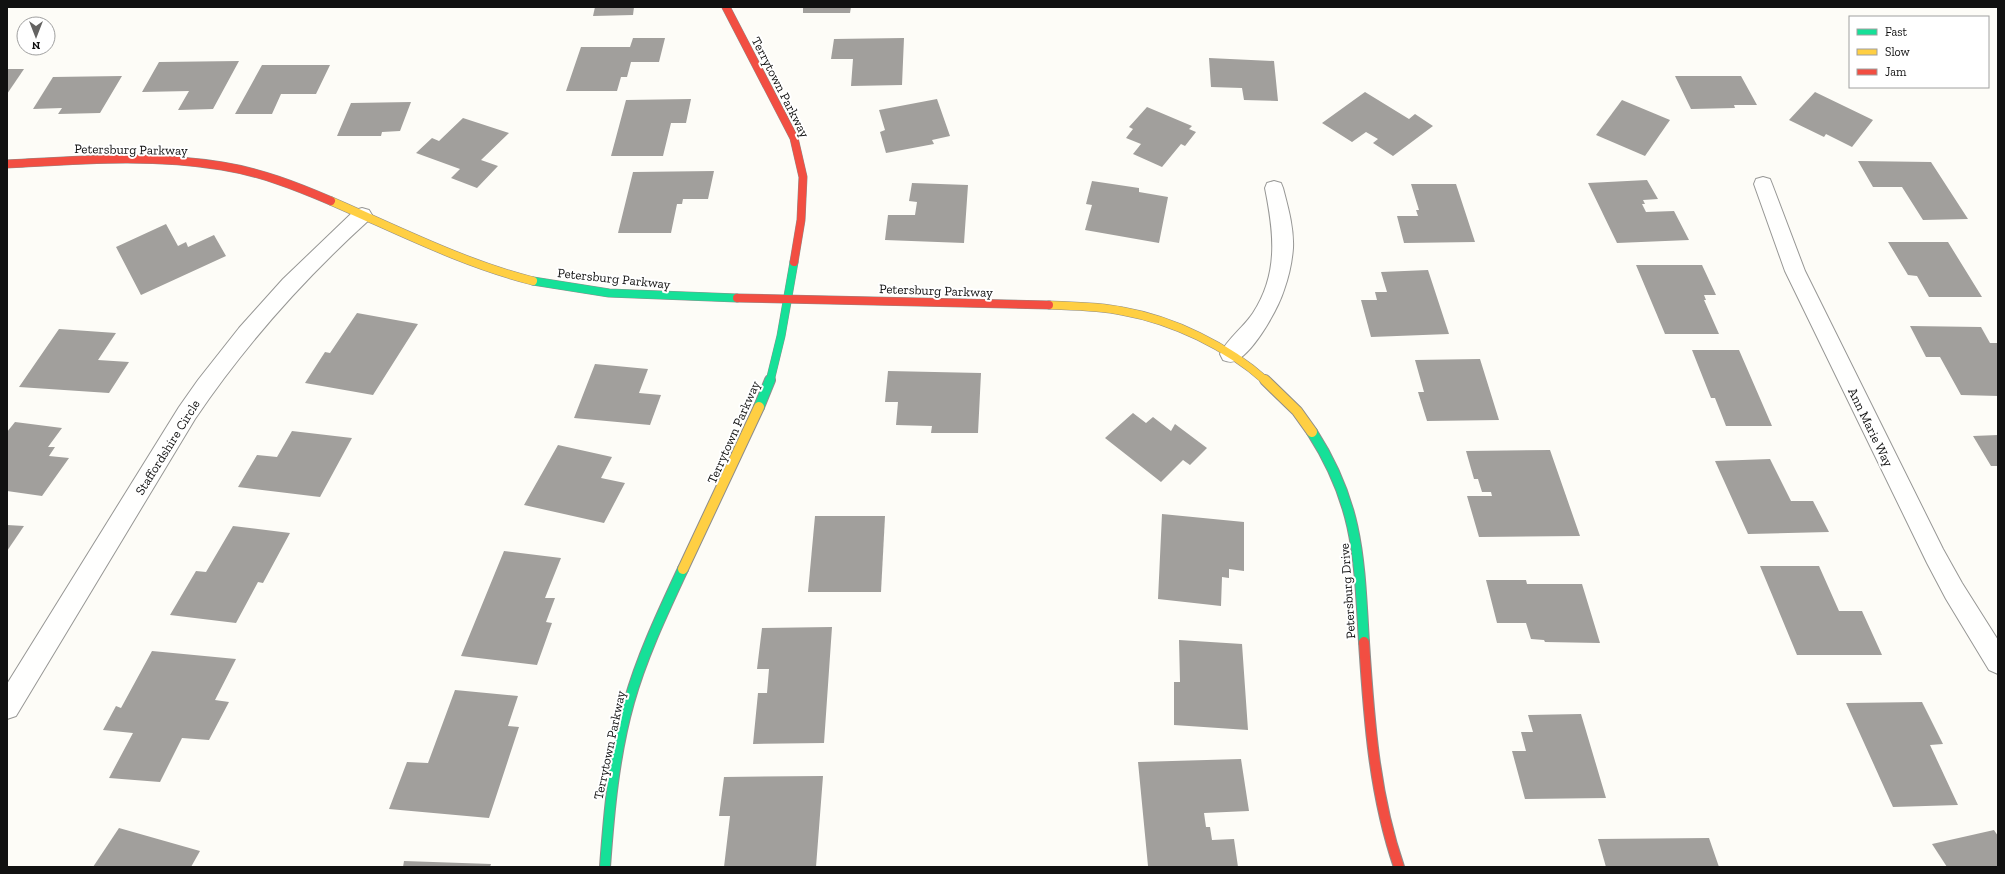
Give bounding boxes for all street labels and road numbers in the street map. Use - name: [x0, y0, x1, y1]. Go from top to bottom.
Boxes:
- street label: Terrytown Parkway: [749, 34, 813, 140]
- street label: Petersburg Parkway: [74, 141, 188, 158]
- street label: Petersburg Parkway: [557, 265, 672, 292]
- street label: Petersburg Parkway: [879, 281, 993, 300]
- street label: Terrytown Parkway: [704, 378, 763, 486]
- street label: Ann Marie Way: [1845, 385, 1896, 469]
- street label: Staffordshire Circle: [132, 397, 203, 498]
- street label: Petersburg Drive: [1337, 543, 1358, 639]
- street label: Terrytown Parkway: [591, 689, 628, 801]

